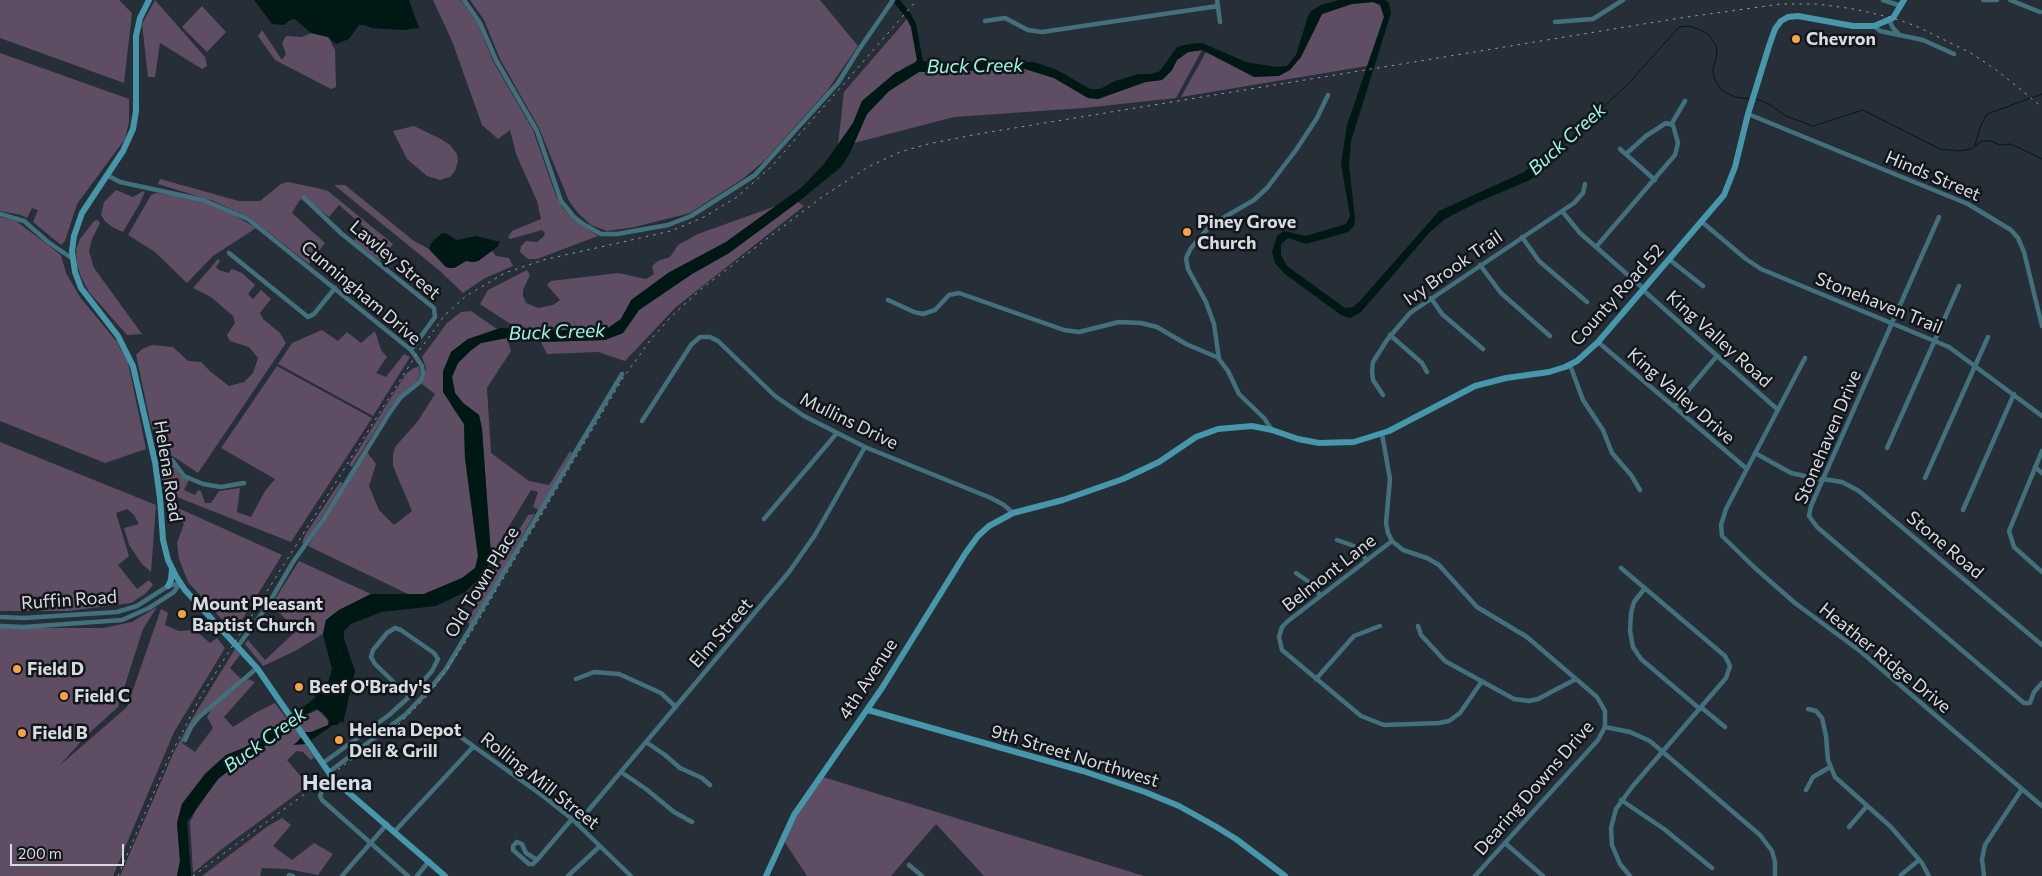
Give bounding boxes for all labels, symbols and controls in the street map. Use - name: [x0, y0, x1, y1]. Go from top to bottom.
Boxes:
- place label: Chevron: [1806, 28, 1876, 50]
- marker: Chevron: [1790, 33, 1802, 45]
- water label: Buck Creek: [926, 54, 1024, 78]
- water label: Buck Creek: [1523, 98, 1611, 180]
- street label: Hinds Street: [1882, 146, 1984, 206]
- place label: Piney Grove Church: [1197, 211, 1296, 253]
- street label: Lawley Street: [345, 216, 445, 304]
- marker: Piney Grove Church: [1181, 226, 1193, 238]
- street label: Ivy Brook Trail: [1399, 226, 1507, 310]
- street label: Cunningham Drive: [297, 236, 425, 350]
- street label: County Road 52: [1566, 240, 1668, 350]
- street label: Stonehaven Trail: [1812, 268, 1946, 338]
- street label: King Valley Road: [1662, 286, 1776, 392]
- water label: Buck Creek: [508, 319, 606, 345]
- street label: King Valley Drive: [1623, 343, 1739, 449]
- street label: Stonehaven Drive: [1790, 367, 1866, 507]
- street label: Mullins Drive: [796, 388, 902, 454]
- street label: Helena Road: [149, 419, 187, 523]
- street label: Stone Road: [1902, 507, 1988, 583]
- street label: Old Town Place: [440, 523, 524, 641]
- street label: Belmont Lane: [1278, 530, 1380, 616]
- street label: Ruffin Road: [20, 586, 118, 614]
- place label: Mount Pleasant Baptist Church: [192, 593, 323, 636]
- street label: Elm Street: [685, 594, 757, 672]
- street label: Heather Ridge Drive: [1815, 598, 1955, 718]
- marker: Mount Pleasant Baptist Church: [176, 608, 188, 620]
- street label: 4th Avenue: [834, 635, 902, 723]
- place label: Field D: [27, 658, 84, 680]
- marker: Field D: [11, 663, 23, 675]
- place label: Beef O'Brady's: [309, 676, 431, 698]
- marker: Beef O'Brady's: [293, 681, 305, 693]
- place label: Field C: [74, 685, 130, 707]
- marker: Field C: [58, 690, 70, 702]
- water label: Buck Creek: [219, 702, 311, 778]
- street label: Dearing Downs Drive: [1470, 716, 1598, 860]
- place label: Helena Depot Deli & Grill: [349, 719, 461, 762]
- street label: 9th Street Northwest: [988, 720, 1162, 792]
- place label: Field B: [32, 722, 88, 744]
- marker: Field B: [16, 727, 28, 739]
- street label: Rolling Mill Street: [476, 728, 604, 834]
- marker: Helena Depot Deli & Grill: [333, 734, 345, 746]
- district label: Helena: [302, 770, 372, 796]
- scale bar: [12, 834, 126, 866]
- text: 200 m: [18, 844, 62, 862]

